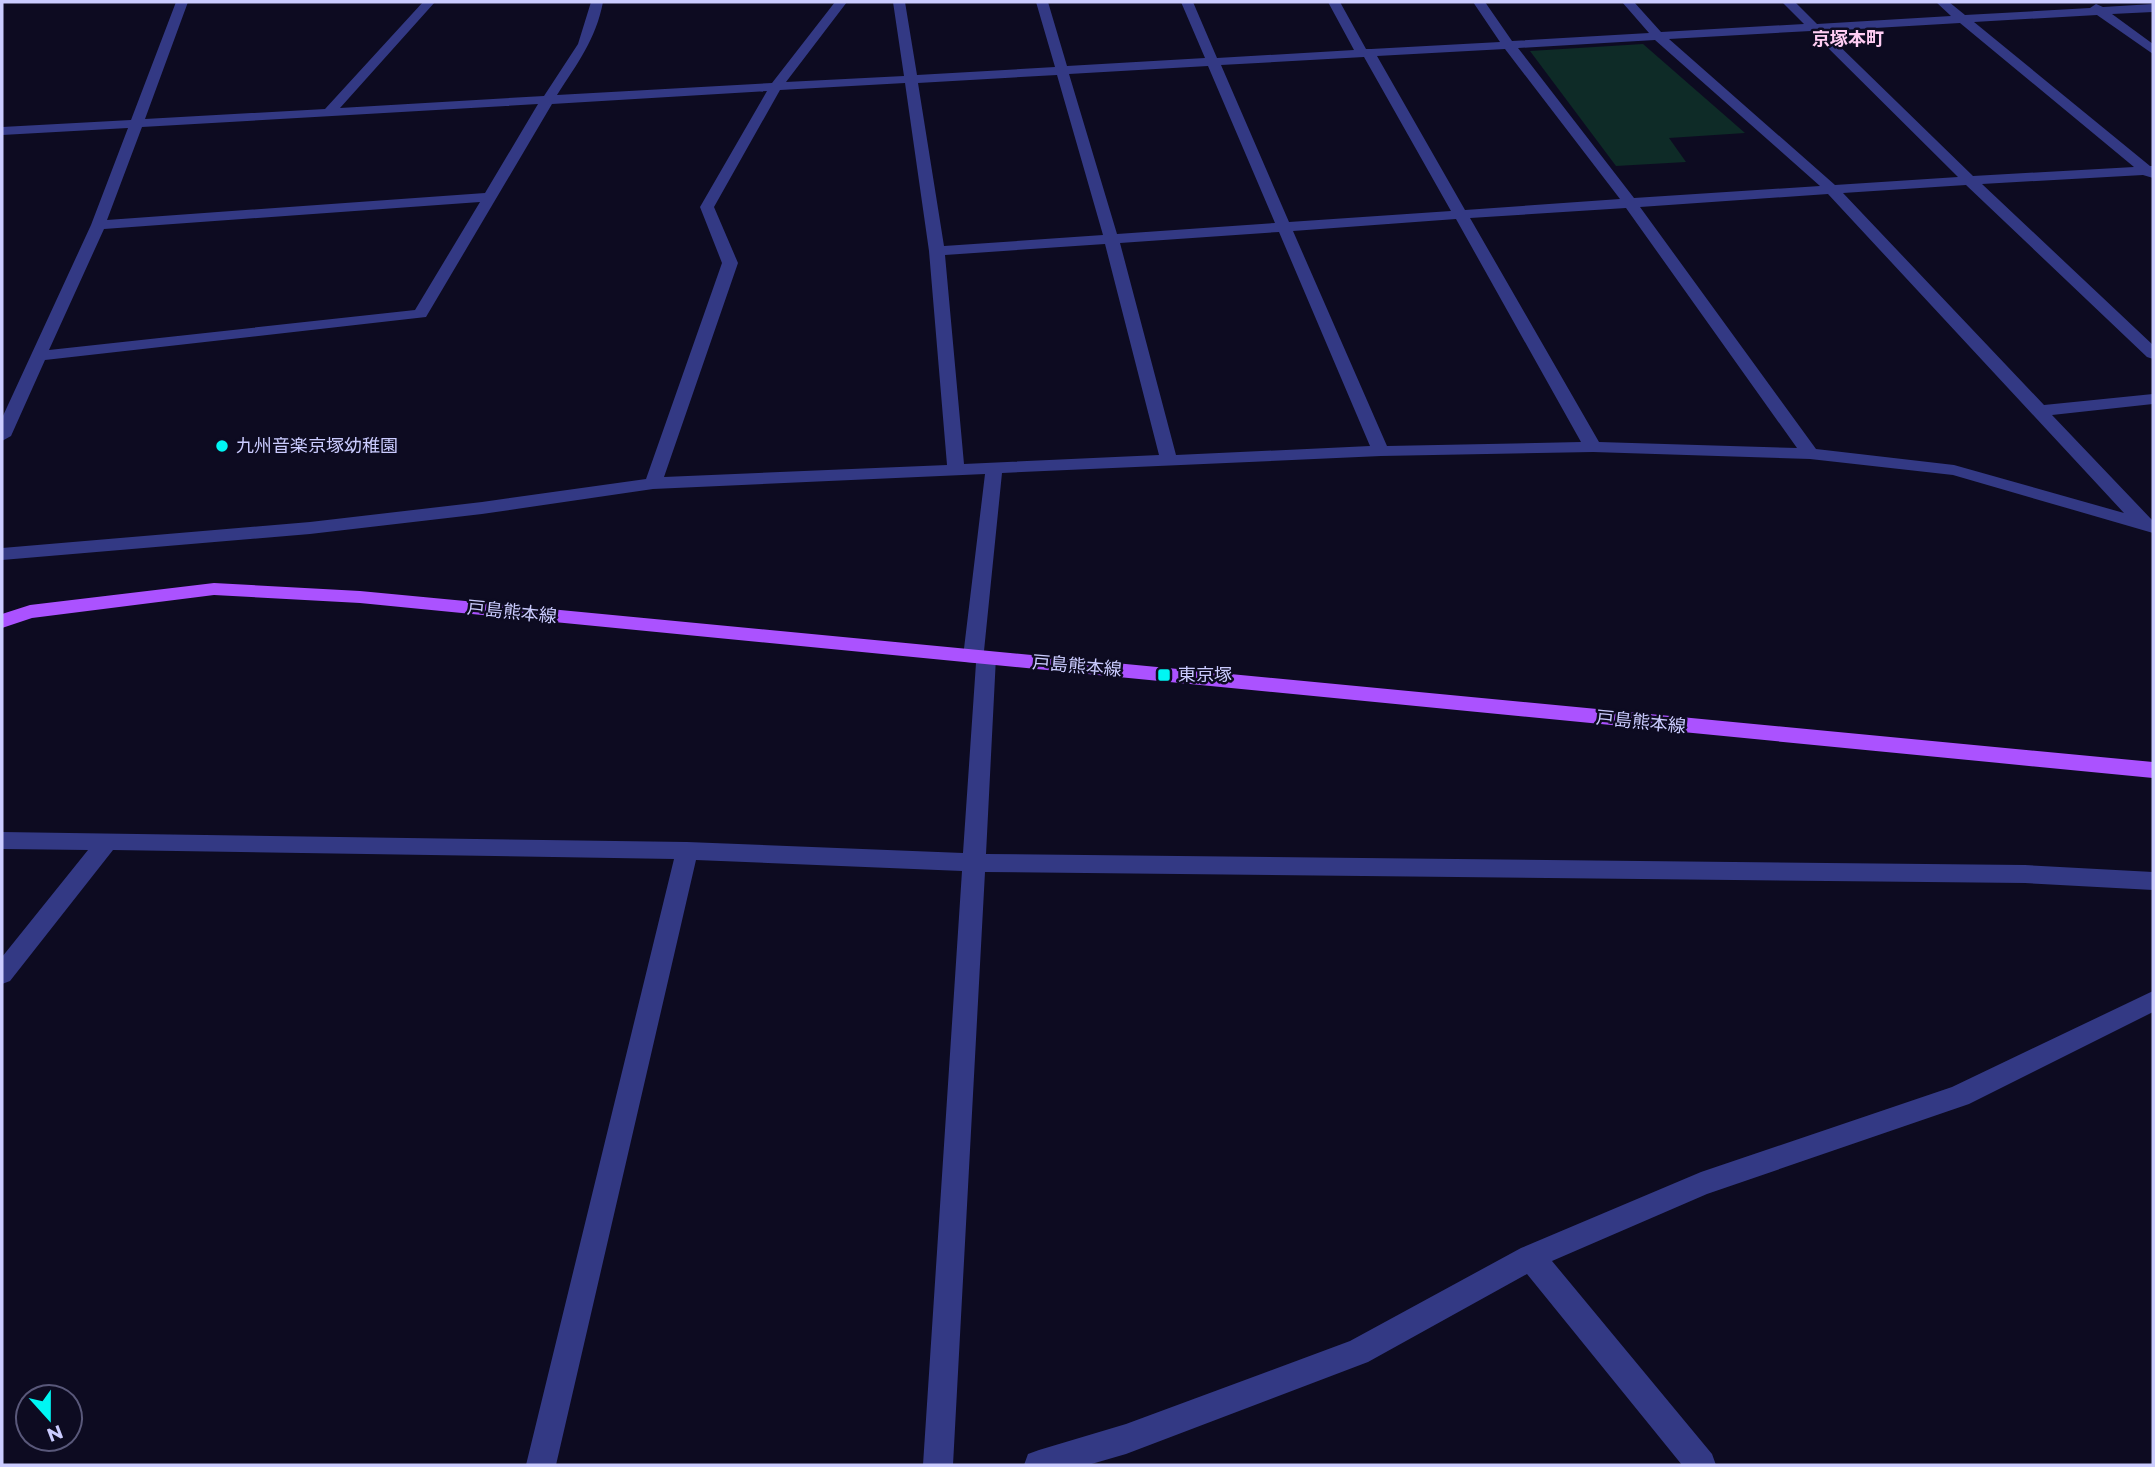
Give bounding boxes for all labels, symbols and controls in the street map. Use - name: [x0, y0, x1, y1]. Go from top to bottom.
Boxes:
- district label: 京塚本町: [1812, 28, 1884, 50]
- place label: 九州音楽京塚幼稚園: [236, 435, 398, 457]
- marker: 九州音楽京塚幼稚園: [214, 438, 230, 454]
- street label: 戸島熊本線: [466, 596, 558, 628]
- street label: 戸島熊本線: [1031, 651, 1123, 681]
- place label: 東京塚: [1178, 664, 1232, 686]
- marker: 東京塚: [1156, 667, 1172, 683]
- street label: 戸島熊本線: [1595, 706, 1687, 738]
- north arrow: [14, 1383, 84, 1453]
- text: N: [44, 1420, 66, 1447]

